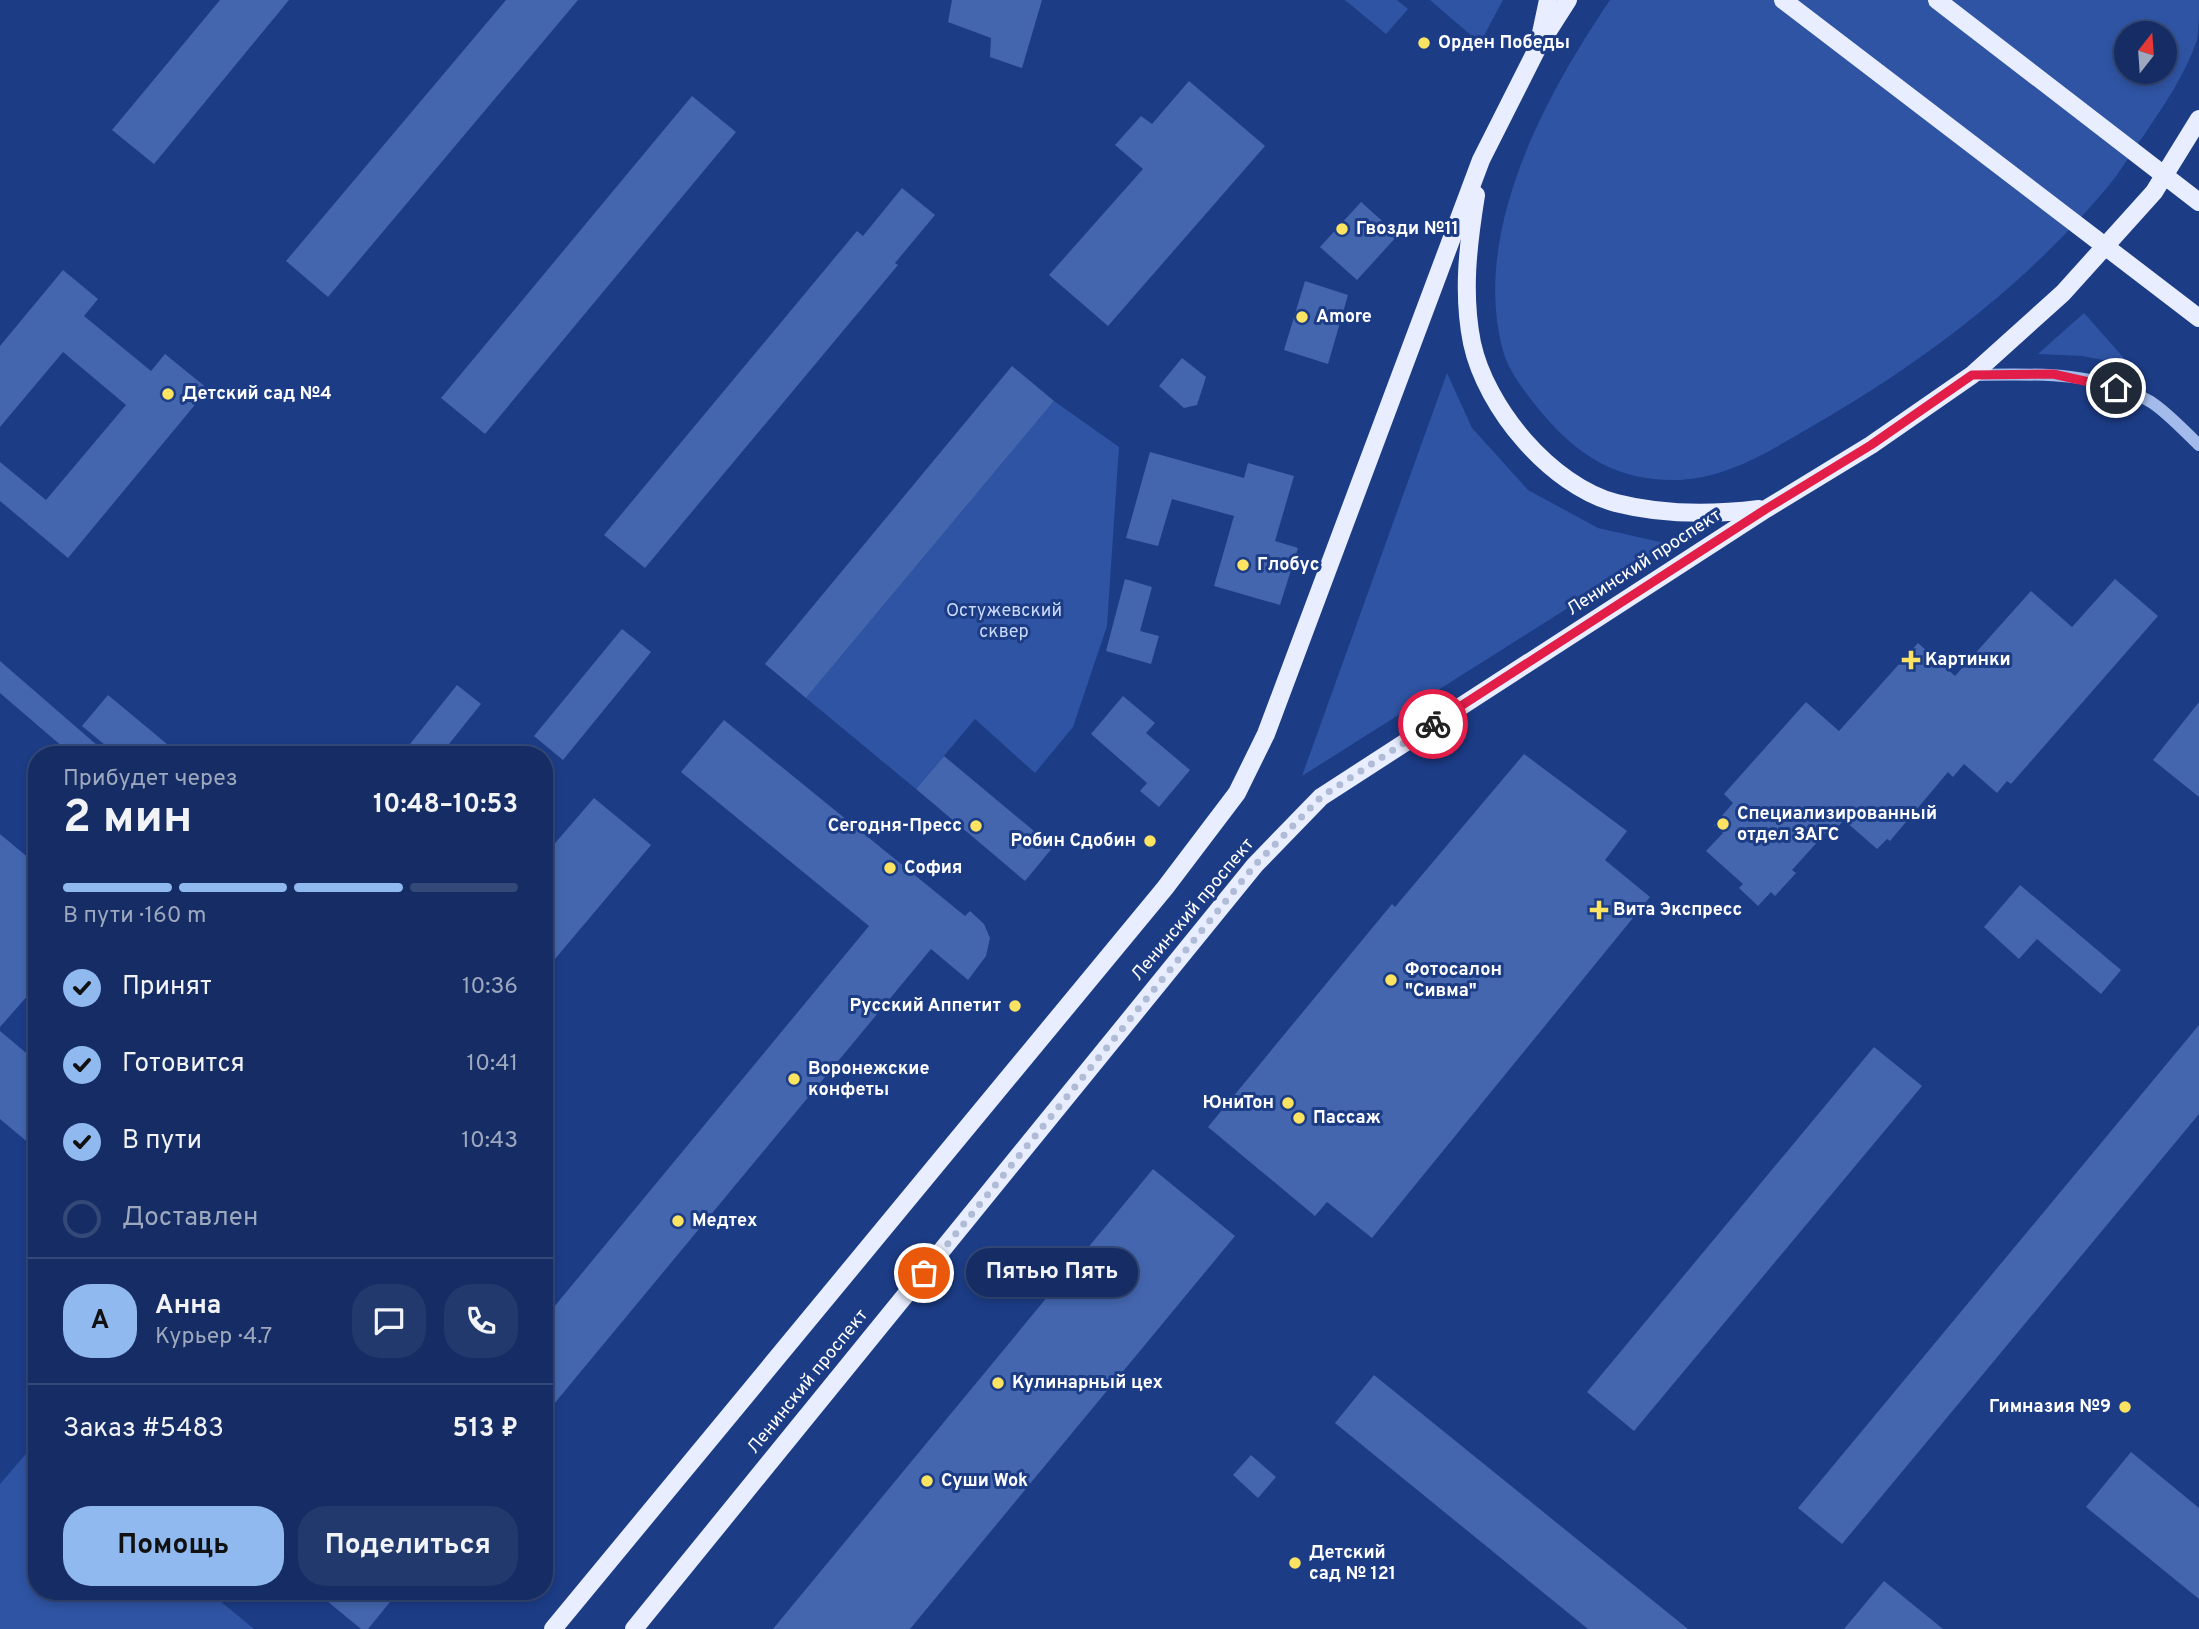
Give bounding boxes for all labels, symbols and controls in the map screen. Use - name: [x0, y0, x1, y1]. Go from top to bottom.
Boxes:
- north arrow: [2114, 21, 2177, 84]
- map controls: [2114, 21, 2177, 84]
- place label: Орден Победы: [1438, 32, 1570, 55]
- marker: Орден Победы: [1416, 35, 1432, 51]
- place label: Гвозди №11: [1356, 218, 1459, 241]
- marker: Гвозди №11: [1334, 221, 1350, 237]
- place label: Amore: [1316, 306, 1372, 329]
- marker: Amore: [1294, 309, 1310, 325]
- pin: [2086, 358, 2146, 418]
- icon: home: [2097, 369, 2135, 407]
- place label: Детский сад №4: [182, 383, 332, 406]
- marker: Детский сад №4: [160, 386, 176, 402]
- street label: Ленинский проспект: [1562, 504, 1726, 622]
- place label: Глобус: [1257, 554, 1319, 577]
- marker: Глобус: [1235, 557, 1251, 573]
- park label: Остужевский сквер: [946, 600, 1062, 644]
- place label: Картинки: [1925, 649, 2011, 672]
- marker: Картинки: [1903, 652, 1919, 668]
- courier: [1398, 689, 1468, 759]
- icon: bike: [1414, 705, 1452, 743]
- text: Прибудет через: [63, 765, 238, 794]
- text: 10:48–10:53: [373, 789, 518, 822]
- text: 2 мин: [63, 790, 192, 849]
- place label: Специализированный отдел ЗАГС: [1737, 803, 1937, 847]
- place label: Сегодня-Пресс: [828, 815, 962, 838]
- marker: Специализированный отдел ЗАГС: [1715, 816, 1731, 832]
- marker: Сегодня-Пресс: [968, 818, 984, 834]
- place label: Робин Сдобин: [1011, 830, 1136, 853]
- marker: Робин Сдобин: [1142, 833, 1158, 849]
- street label: Ленинский проспект: [1126, 834, 1260, 986]
- place label: София: [904, 857, 962, 880]
- marker: София: [882, 860, 898, 876]
- place label: Вита Экспресс: [1613, 899, 1742, 922]
- text: В пути · 160 m: [63, 902, 206, 931]
- marker: Вита Экспресс: [1591, 902, 1607, 918]
- place label: Фотосалон "Сивма": [1405, 959, 1502, 1003]
- icon: check: [63, 969, 101, 1007]
- text: Принят: [122, 971, 212, 1004]
- marker: Фотосалон "Сивма": [1383, 972, 1399, 988]
- text: 10:36: [462, 973, 518, 1002]
- place label: Русский Аппетит: [850, 995, 1002, 1018]
- marker: Русский Аппетит: [1007, 998, 1023, 1014]
- icon: check: [63, 1046, 101, 1084]
- text: Готовится: [122, 1048, 245, 1081]
- text: 10:41: [467, 1050, 518, 1079]
- place label: Воронежские конфеты: [808, 1058, 930, 1102]
- marker: Воронежские конфеты: [786, 1071, 802, 1087]
- place label: ЮниТон: [1203, 1092, 1274, 1115]
- marker: ЮниТон: [1280, 1095, 1296, 1111]
- place label: Пассаж: [1313, 1107, 1381, 1130]
- marker: Пассаж: [1291, 1110, 1307, 1126]
- icon: check: [63, 1123, 101, 1161]
- text: В пути: [122, 1125, 202, 1158]
- text: 10:43: [461, 1127, 518, 1156]
- text: Доставлен: [122, 1202, 258, 1235]
- place label: Медтех: [692, 1210, 757, 1233]
- marker: Медтех: [670, 1213, 686, 1229]
- pin: [894, 1243, 954, 1303]
- callout: Пятью Пять: [966, 1248, 1138, 1298]
- icon: bag: [905, 1254, 943, 1292]
- text: Пятью Пять: [986, 1258, 1118, 1287]
- button: chat: [352, 1284, 426, 1358]
- button: phone: [444, 1284, 518, 1358]
- text: Анна: [155, 1290, 221, 1323]
- text: А: [91, 1305, 109, 1338]
- street label: Ленинский проспект: [743, 1305, 873, 1459]
- text: Курьер · 4.7: [155, 1323, 272, 1352]
- place label: Кулинарный цех: [1012, 1372, 1163, 1395]
- marker: Кулинарный цех: [990, 1375, 1006, 1391]
- place label: Гимназия №9: [1989, 1396, 2111, 1419]
- marker: Гимназия №9: [2117, 1399, 2133, 1415]
- text: Заказ #5483: [63, 1413, 224, 1446]
- text: 513 ₽: [453, 1413, 518, 1446]
- place label: Суши Wok: [941, 1470, 1028, 1493]
- marker: Суши Wok: [919, 1473, 935, 1489]
- button: Помощь: [63, 1506, 284, 1586]
- button: Поделиться: [298, 1506, 518, 1586]
- place label: Детский сад № 121: [1309, 1542, 1396, 1586]
- marker: Детский сад № 121: [1287, 1555, 1303, 1571]

